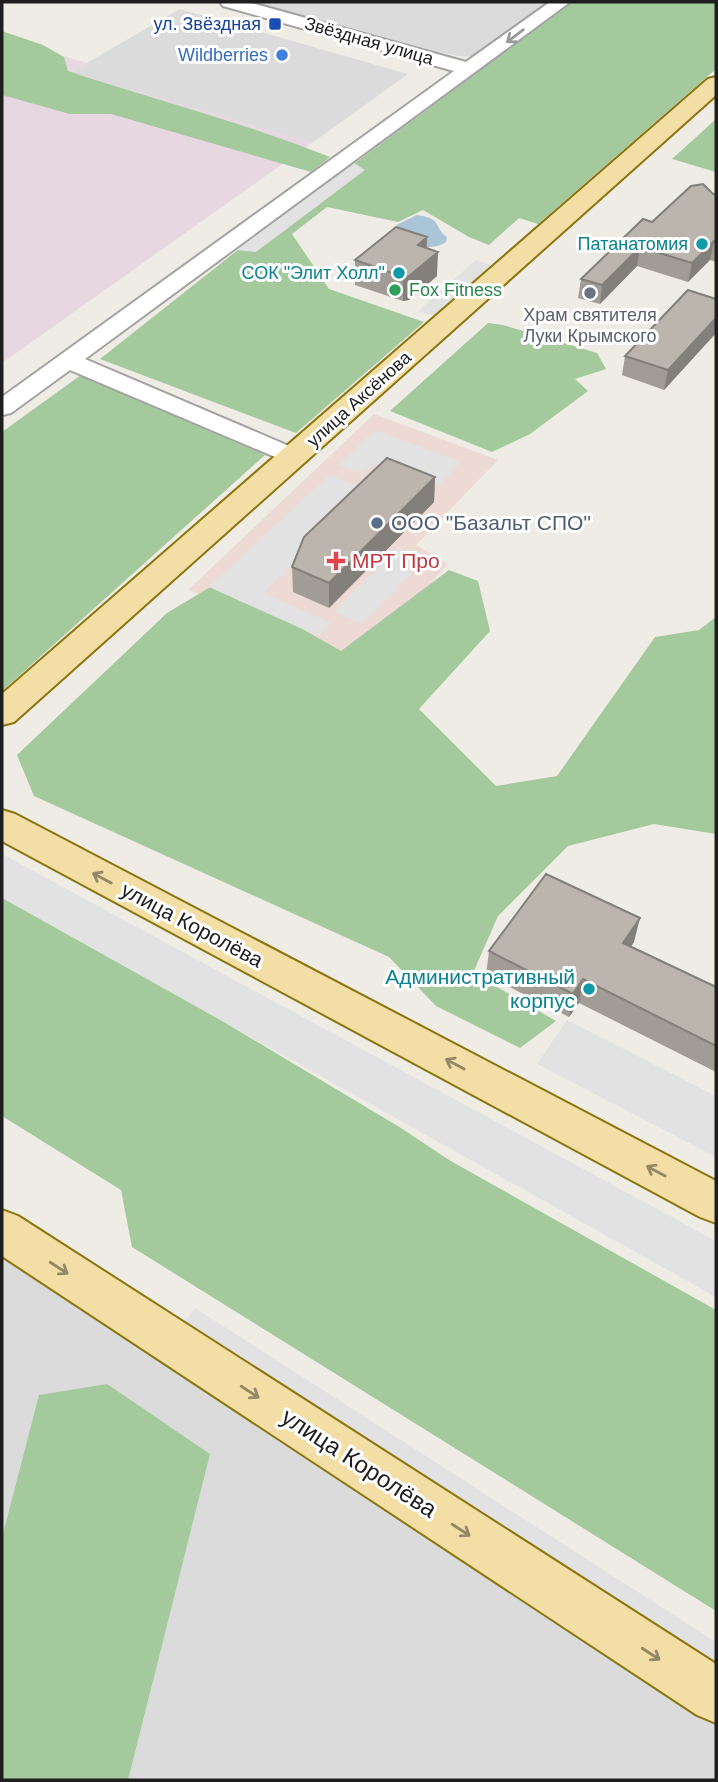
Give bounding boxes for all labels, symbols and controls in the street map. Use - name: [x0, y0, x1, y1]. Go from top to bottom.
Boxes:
- street label: Звёздная улица: [302, 13, 437, 69]
- place label: ул. Звёздная: [153, 14, 261, 34]
- marker: ул. Звёздная: [267, 16, 283, 32]
- one-way arrow: [506, 28, 525, 43]
- place label: Wildberries: [178, 45, 268, 65]
- marker: Wildberries: [274, 47, 290, 63]
- place label: Патанатомия: [578, 234, 688, 254]
- marker: Патанатомия: [694, 236, 710, 252]
- place label: СОК "Элит Холл": [242, 263, 385, 283]
- marker: СОК "Элит Холл": [391, 265, 407, 281]
- place label: Fox Fitness: [409, 280, 502, 300]
- marker: Fox Fitness: [387, 282, 403, 298]
- marker: Храм святителя Луки Крымского: [582, 285, 598, 301]
- place label: Храм святителя Луки Крымского: [523, 305, 657, 346]
- street label: улица Аксёнова: [303, 346, 416, 451]
- place label: ООО "Базальт СПО": [391, 511, 591, 534]
- marker: ООО "Базальт СПО": [369, 515, 385, 531]
- place label: МРТ Про: [352, 549, 440, 572]
- marker: МРТ Про: [326, 551, 346, 571]
- one-way arrow: [93, 870, 113, 884]
- street label: улица Королёва: [118, 878, 267, 972]
- place label: Административный корпус: [385, 965, 575, 1012]
- marker: Административный корпус: [581, 981, 597, 997]
- one-way arrow: [445, 1057, 466, 1071]
- one-way arrow: [646, 1164, 667, 1177]
- one-way arrow: [49, 1261, 68, 1275]
- one-way arrow: [239, 1385, 259, 1399]
- street label: улица Королёва: [277, 1402, 442, 1523]
- one-way arrow: [450, 1523, 470, 1537]
- one-way arrow: [641, 1647, 660, 1661]

